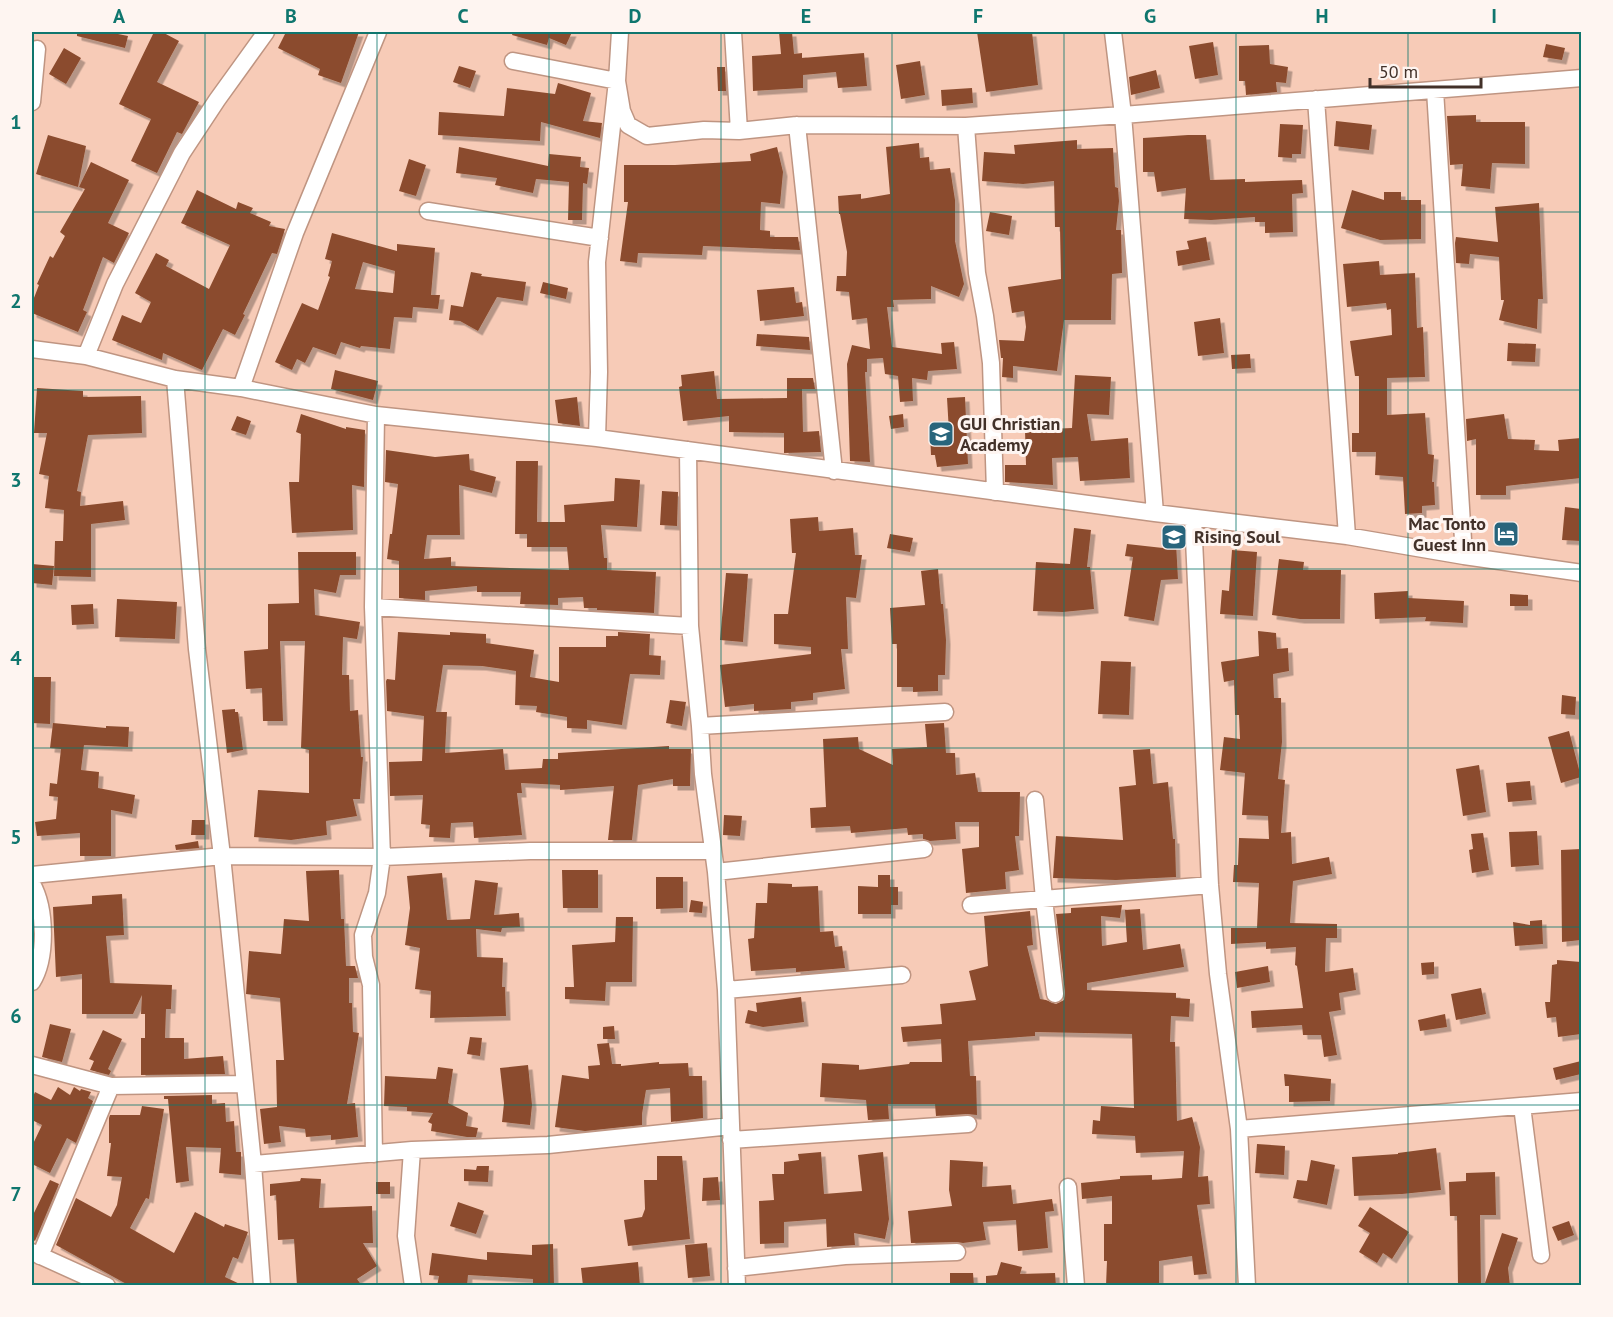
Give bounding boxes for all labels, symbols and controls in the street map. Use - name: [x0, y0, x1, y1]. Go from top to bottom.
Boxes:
- text: A: [113, 3, 126, 29]
- text: B: [285, 3, 297, 29]
- text: C: [457, 3, 469, 29]
- text: D: [629, 3, 642, 29]
- text: E: [801, 3, 811, 29]
- text: F: [973, 3, 983, 29]
- text: G: [1144, 3, 1156, 29]
- text: H: [1315, 3, 1329, 29]
- text: I: [1491, 3, 1497, 29]
- scale bar: [1370, 51, 1481, 89]
- text: 50 m: [1379, 60, 1418, 83]
- text: 1: [10, 109, 22, 135]
- text: 2: [10, 288, 22, 314]
- place label: GUI Christian Academy: [960, 412, 1060, 456]
- school or university icon: GUI Christian Academy: [926, 419, 956, 449]
- text: 3: [10, 467, 22, 493]
- place label: Mac Tonto Guest Inn: [1408, 512, 1486, 556]
- hotel icon: Mac Tonto Guest Inn: [1491, 519, 1521, 549]
- school or university icon: Rising Soul: [1159, 522, 1189, 552]
- place label: Rising Soul: [1194, 525, 1281, 548]
- text: 4: [10, 645, 22, 671]
- text: 5: [10, 824, 22, 850]
- text: 6: [10, 1003, 22, 1029]
- text: 7: [10, 1181, 22, 1207]

